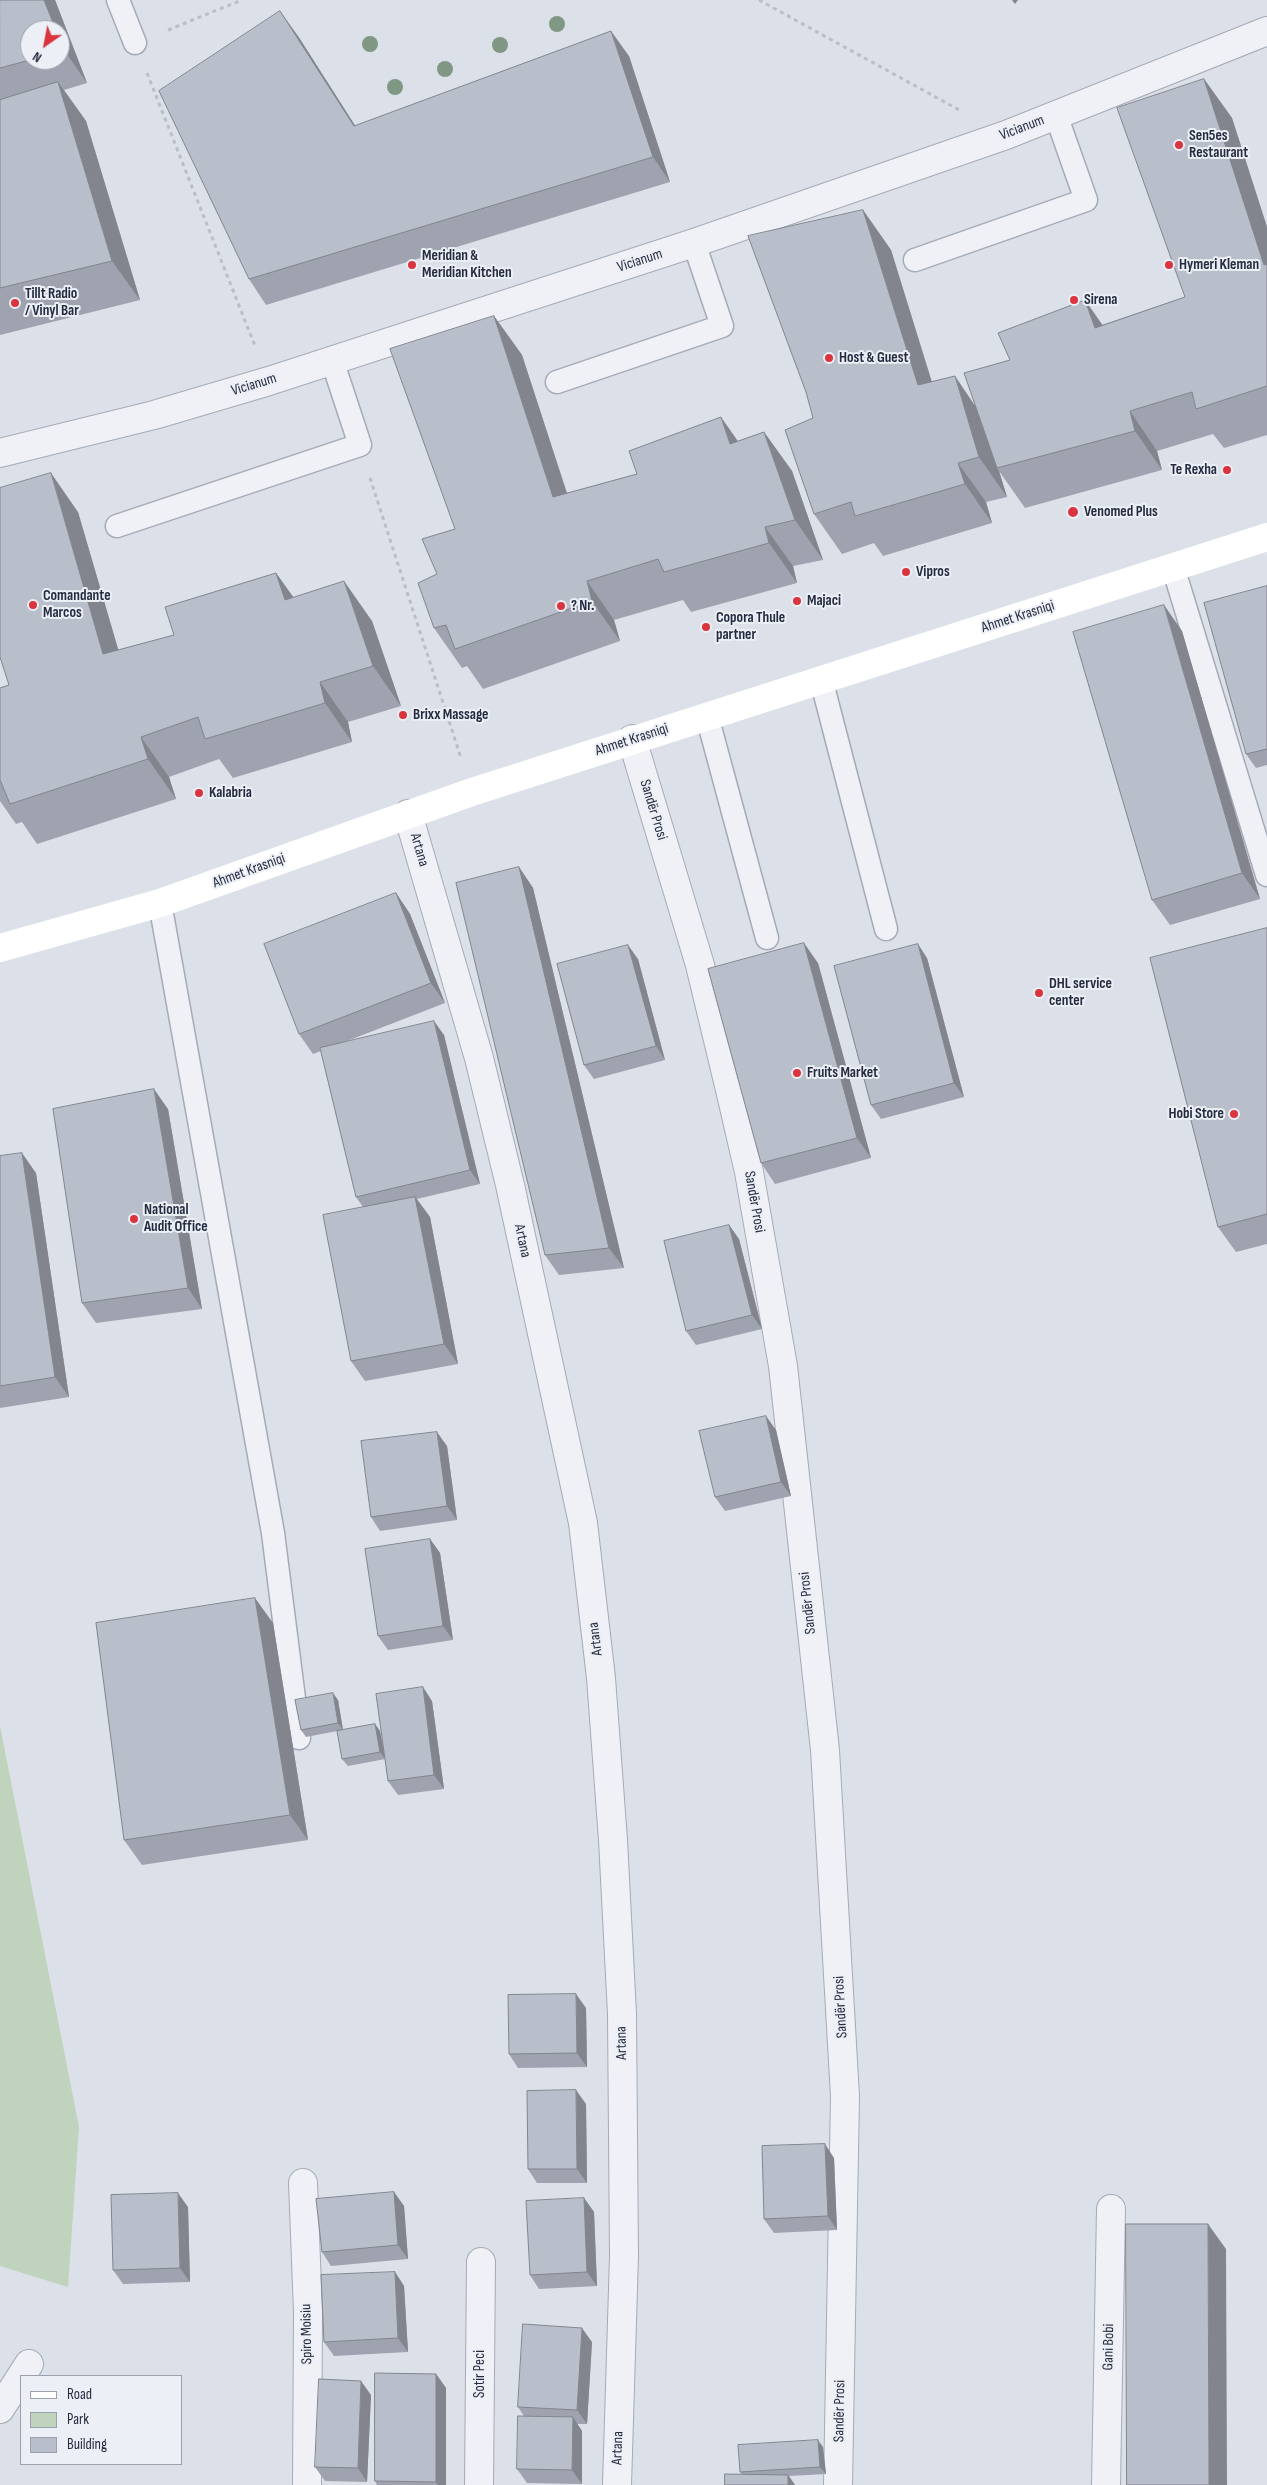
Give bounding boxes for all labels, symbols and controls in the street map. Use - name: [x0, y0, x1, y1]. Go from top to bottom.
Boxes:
- north arrow: [20, 20, 70, 70]
- text: N: [29, 48, 45, 66]
- street label: Vicianum: [997, 111, 1047, 145]
- place label: Sen5es Restaurant: [1189, 127, 1248, 162]
- marker: Sen5es Restaurant: [1173, 139, 1185, 151]
- street label: Vicianum: [615, 245, 665, 277]
- place label: Meridian & Meridian Kitchen: [422, 247, 512, 282]
- place label: Hymeri Kleman: [1179, 256, 1259, 274]
- marker: Meridian & Meridian Kitchen: [406, 259, 418, 271]
- marker: Hymeri Kleman: [1163, 259, 1175, 271]
- place label: Tillt Radio / Vinyl Bar: [25, 285, 79, 320]
- place label: Sirena: [1084, 291, 1117, 309]
- marker: Sirena: [1068, 294, 1080, 306]
- marker: Tillt Radio / Vinyl Bar: [9, 297, 21, 309]
- place label: Host & Guest: [839, 349, 908, 367]
- marker: Host & Guest: [823, 352, 835, 364]
- street label: Vicianum: [229, 370, 279, 400]
- place label: Te Rexha: [1170, 461, 1217, 479]
- marker: Te Rexha: [1221, 464, 1233, 476]
- place label: Venomed Plus: [1084, 503, 1158, 521]
- marker: Venomed Plus: [1066, 505, 1080, 519]
- place label: Vipros: [916, 563, 950, 581]
- marker: Vipros: [900, 566, 912, 578]
- place label: Comandante Marcos: [43, 587, 111, 622]
- place label: Majaci: [807, 592, 841, 610]
- marker: Majaci: [791, 595, 803, 607]
- place label: ? Nr.: [571, 597, 595, 615]
- street label: Ahmet Krasniqi: [979, 597, 1057, 637]
- marker: Comandante Marcos: [27, 599, 39, 611]
- marker: ? Nr.: [555, 600, 567, 612]
- place label: Copora Thule partner: [716, 609, 785, 644]
- marker: Copora Thule partner: [700, 621, 712, 633]
- place label: Brixx Massage: [413, 706, 489, 724]
- marker: Brixx Massage: [397, 709, 409, 721]
- street label: Ahmet Krasniqi: [593, 720, 671, 760]
- street label: Sandër Prosi: [635, 778, 671, 842]
- place label: Kalabria: [209, 784, 252, 802]
- marker: Kalabria: [193, 787, 205, 799]
- street label: Artana: [406, 831, 432, 869]
- street label: Ahmet Krasniqi: [210, 850, 288, 892]
- place label: DHL service center: [1049, 975, 1112, 1010]
- marker: DHL service center: [1033, 987, 1045, 999]
- place label: Fruits Market: [807, 1064, 878, 1082]
- marker: Fruits Market: [791, 1067, 803, 1079]
- place label: Hobi Store: [1169, 1105, 1224, 1123]
- marker: Hobi Store: [1228, 1108, 1240, 1120]
- street label: Sandër Prosi: [740, 1170, 768, 1234]
- place label: National Audit Office: [144, 1201, 208, 1236]
- marker: National Audit Office: [128, 1213, 140, 1225]
- street label: Artana: [510, 1223, 534, 1259]
- street label: Sandër Prosi: [796, 1571, 820, 1635]
- street label: Artana: [585, 1621, 607, 1657]
- street label: Sandër Prosi: [830, 1975, 852, 2039]
- street label: Artana: [613, 2026, 631, 2060]
- street label: Spiro Moisiu: [297, 2304, 317, 2364]
- street label: Gani Bobi: [1100, 2323, 1118, 2371]
- street label: Sotir Peci: [471, 2350, 489, 2398]
- legend: [20, 2375, 182, 2465]
- street label: Sandër Prosi: [830, 2380, 850, 2442]
- text: Road: [67, 2385, 92, 2404]
- text: Park: [67, 2410, 89, 2429]
- street label: Artana: [608, 2431, 628, 2465]
- text: Building: [67, 2435, 107, 2454]

